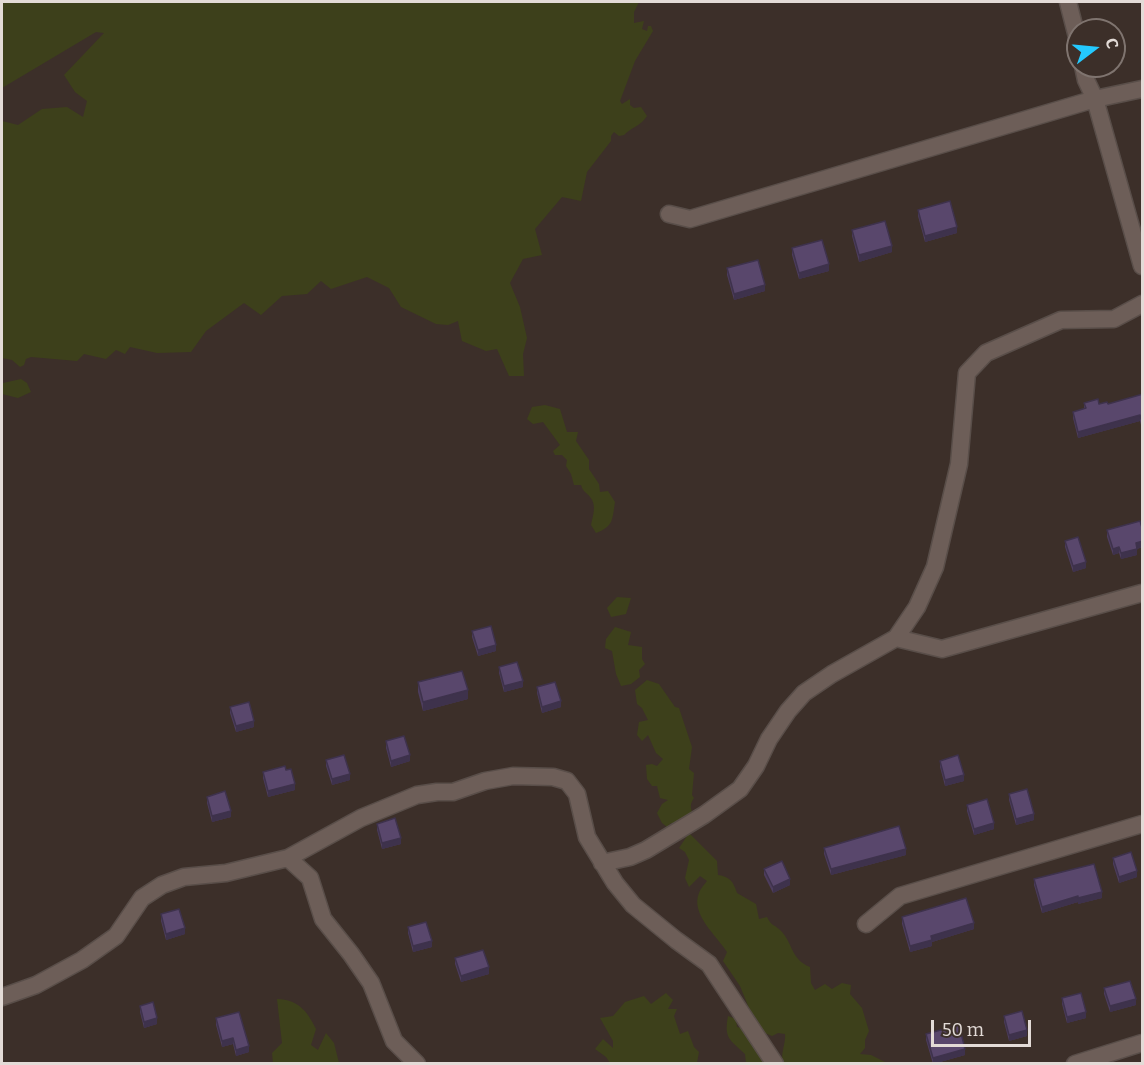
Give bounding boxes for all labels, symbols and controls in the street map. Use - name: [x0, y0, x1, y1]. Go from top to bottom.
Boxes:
- north arrow: [1066, 18, 1126, 78]
- text: С: [1101, 36, 1122, 51]
- scale bar: [934, 1008, 1034, 1046]
- text: 50 m: [942, 1019, 984, 1041]

